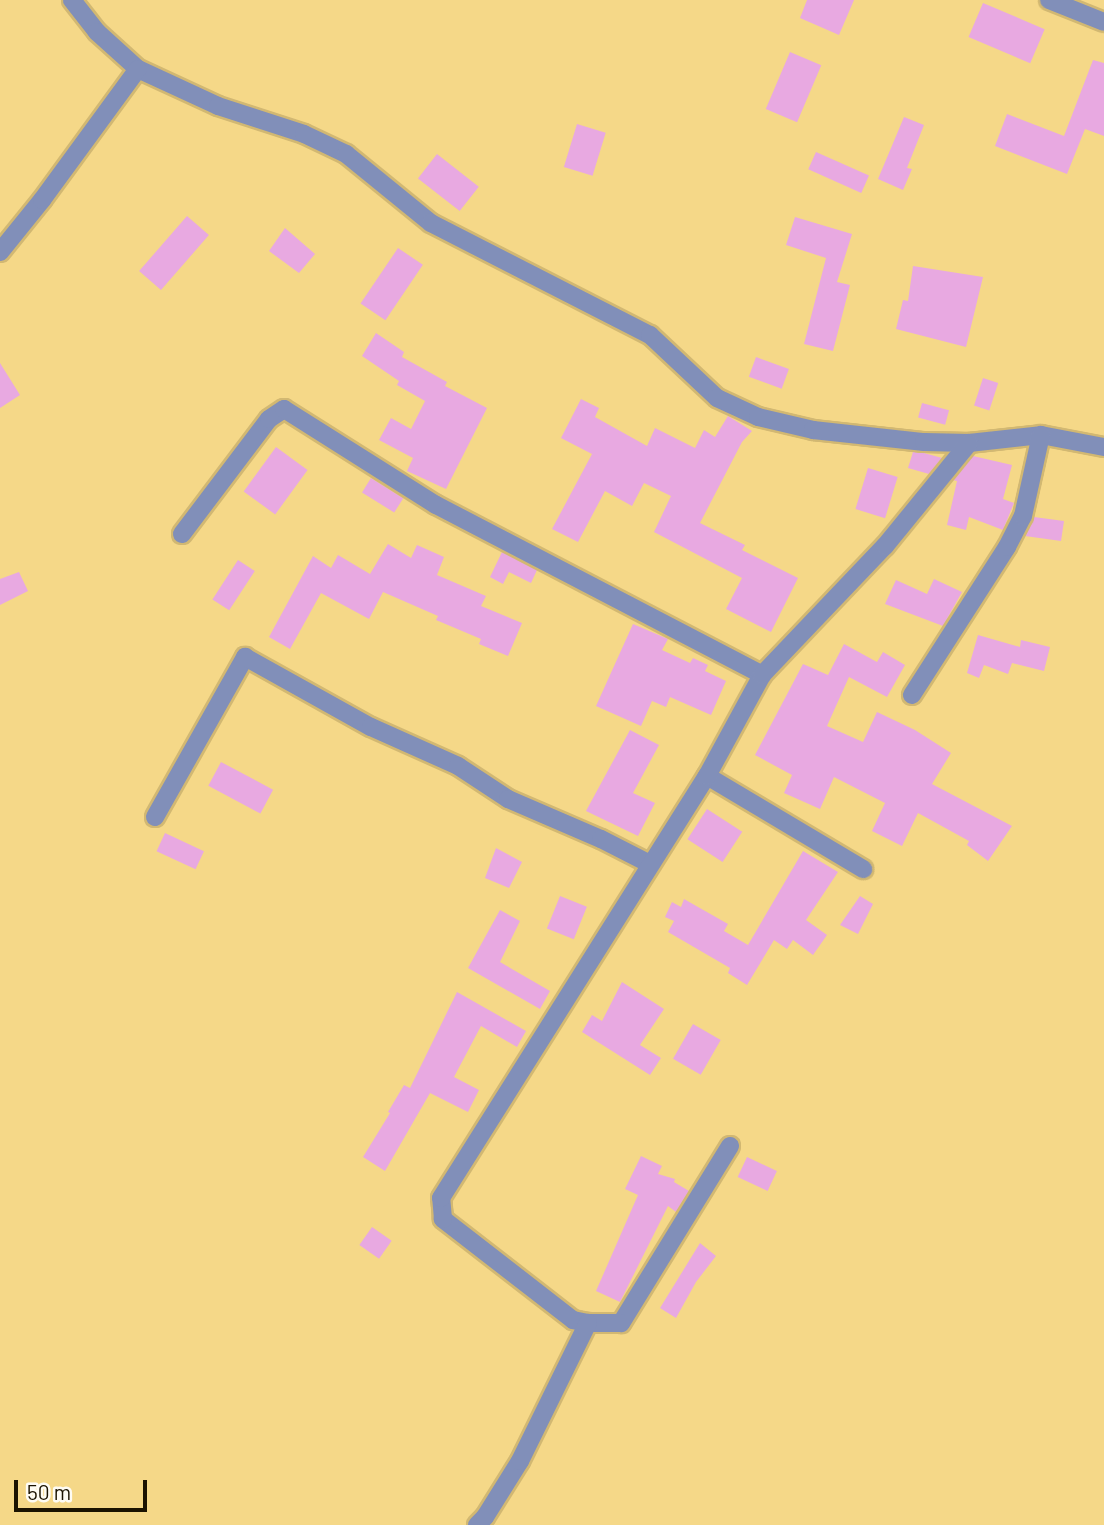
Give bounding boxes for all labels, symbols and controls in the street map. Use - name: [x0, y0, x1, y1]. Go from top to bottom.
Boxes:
- scale bar: [18, 1466, 150, 1510]
- text: 50 m: [27, 1479, 71, 1504]

